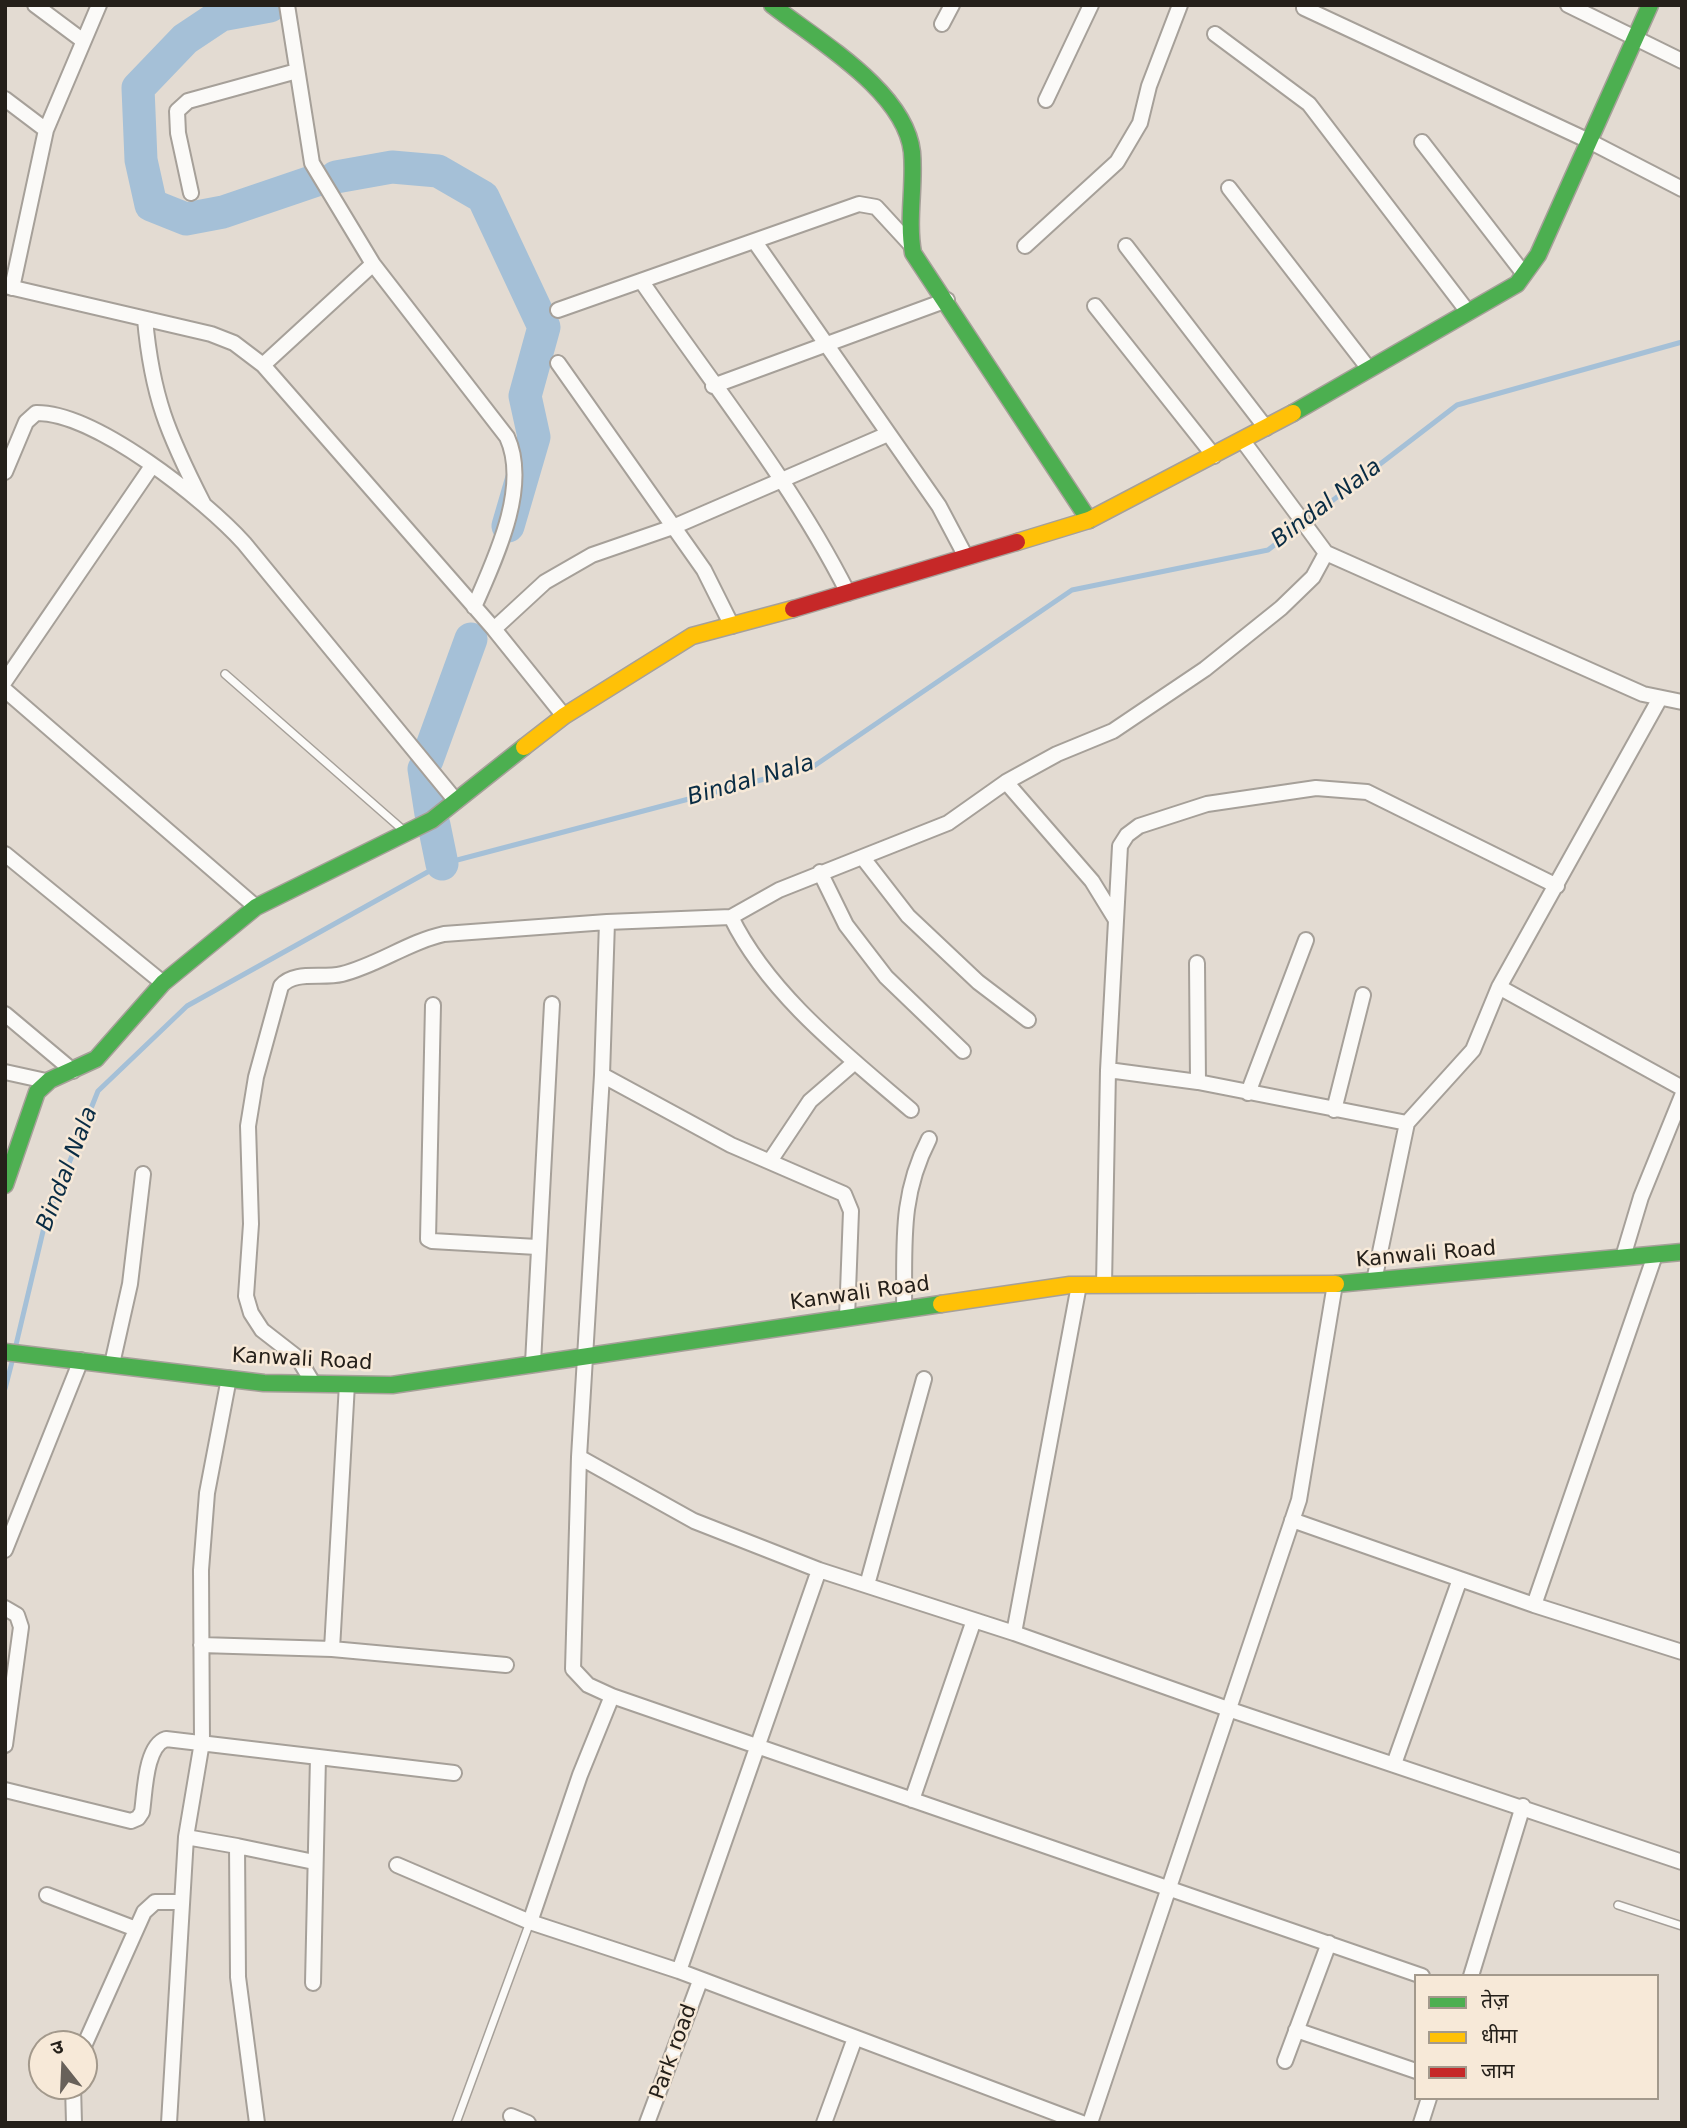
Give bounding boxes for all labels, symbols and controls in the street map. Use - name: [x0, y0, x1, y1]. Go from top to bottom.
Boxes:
- water label: Bindal Nala: [1266, 454, 1388, 554]
- water label: Bindal Nala: [684, 750, 818, 812]
- water label: Bindal Nala: [32, 1103, 104, 1235]
- street label: Kanwali Road: [1355, 1236, 1497, 1274]
- street label: Kanwali Road: [789, 1272, 931, 1316]
- street label: Kanwali Road: [231, 1344, 373, 1376]
- legend: [1414, 1974, 1659, 2100]
- text: तेज़: [1481, 1989, 1509, 2013]
- street label: Park road: [645, 2001, 703, 2103]
- text: धीमा: [1481, 2024, 1517, 2048]
- north arrow: [28, 2030, 98, 2100]
- text: उ: [48, 2035, 66, 2059]
- text: जाम: [1481, 2059, 1515, 2083]

